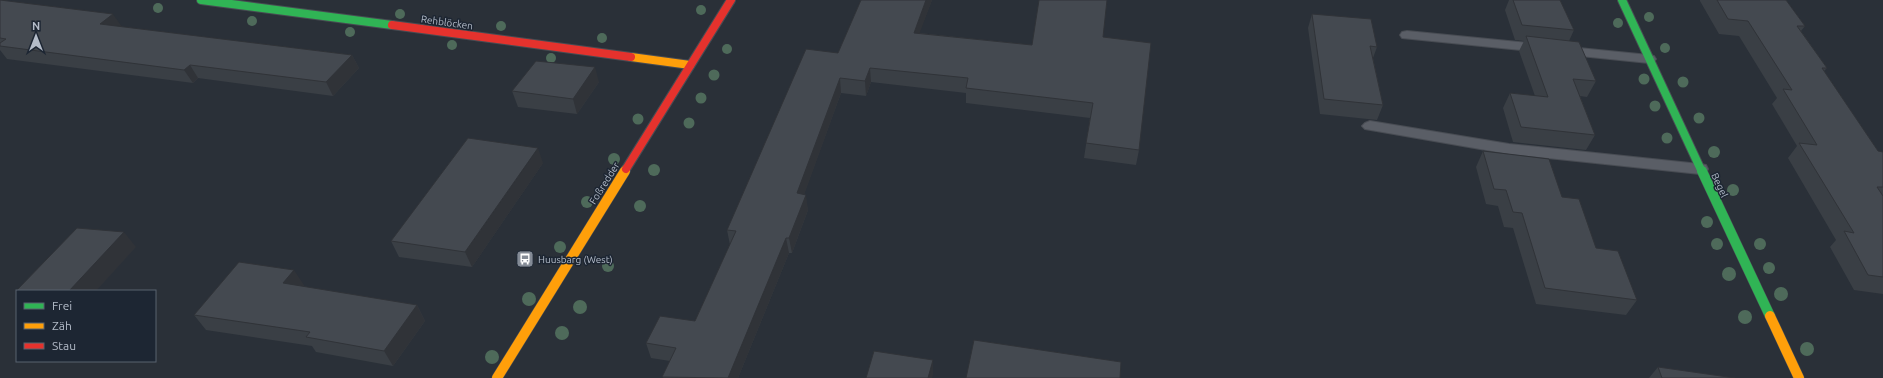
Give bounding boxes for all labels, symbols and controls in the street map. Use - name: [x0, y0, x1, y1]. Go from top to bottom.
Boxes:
- street label: Rehblöcken: [420, 13, 474, 32]
- north arrow: [16, 16, 56, 56]
- text: N: [32, 20, 40, 32]
- street label: Foßredder: [587, 160, 622, 206]
- street label: Begel: [1709, 171, 1730, 200]
- bus stop icon: Huusbarg (West): [515, 249, 535, 269]
- place label: Huusbarg (West): [538, 254, 613, 265]
- legend: [16, 290, 156, 362]
- text: Frei: [52, 299, 72, 312]
- text: Zäh: [52, 319, 72, 332]
- text: Stau: [52, 339, 76, 352]

